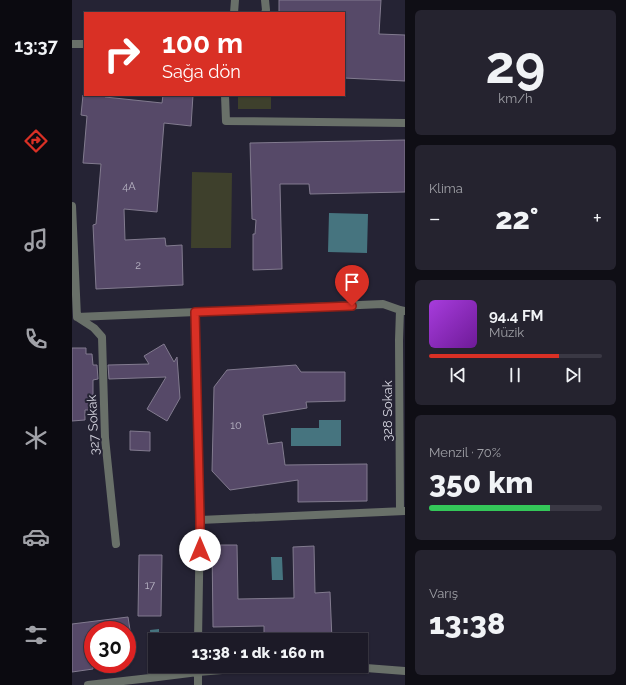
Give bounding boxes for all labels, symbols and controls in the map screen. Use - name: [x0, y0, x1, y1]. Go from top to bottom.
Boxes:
- text: 100 m: [162, 27, 243, 60]
- icon: right: [96, 28, 148, 80]
- text: 29: [486, 34, 545, 95]
- text: 13:37: [14, 35, 58, 56]
- text: Sağa dön: [162, 61, 241, 82]
- text: km/h: [498, 91, 533, 106]
- icon: directions: [22, 127, 50, 155]
- house number: 4A: [122, 180, 136, 193]
- text: Klima: [429, 181, 463, 196]
- text: 22°: [495, 201, 539, 236]
- text: −: [429, 205, 441, 231]
- text: +: [593, 205, 602, 231]
- icon: music: [22, 226, 50, 254]
- house number: 2: [135, 259, 141, 272]
- pin: [335, 265, 369, 306]
- icon: arrive: [341, 271, 363, 293]
- text: 94.4 FM: [489, 307, 544, 325]
- icon: phone: [22, 325, 50, 353]
- text: Müzik: [489, 325, 524, 340]
- icon: previous: [447, 364, 469, 386]
- icon: pause: [504, 364, 526, 386]
- icon: next: [562, 364, 584, 386]
- street label: 328 Sokak: [380, 380, 395, 442]
- street label: 327 Sokak: [84, 394, 102, 456]
- house number: 10: [230, 419, 242, 432]
- icon: climate: [22, 424, 50, 452]
- text: Menzil · 70%: [429, 445, 501, 460]
- text: 350 km: [429, 465, 533, 500]
- icon: car: [22, 523, 50, 551]
- position arrow: [179, 529, 221, 571]
- house number: 17: [145, 579, 155, 592]
- text: Varış: [429, 586, 458, 601]
- text: 13:38: [429, 606, 505, 641]
- icon: filters: [22, 621, 50, 649]
- speed limit sign: 30: [84, 621, 136, 673]
- text: 13:38 · 1 dk · 160 m: [192, 644, 324, 662]

